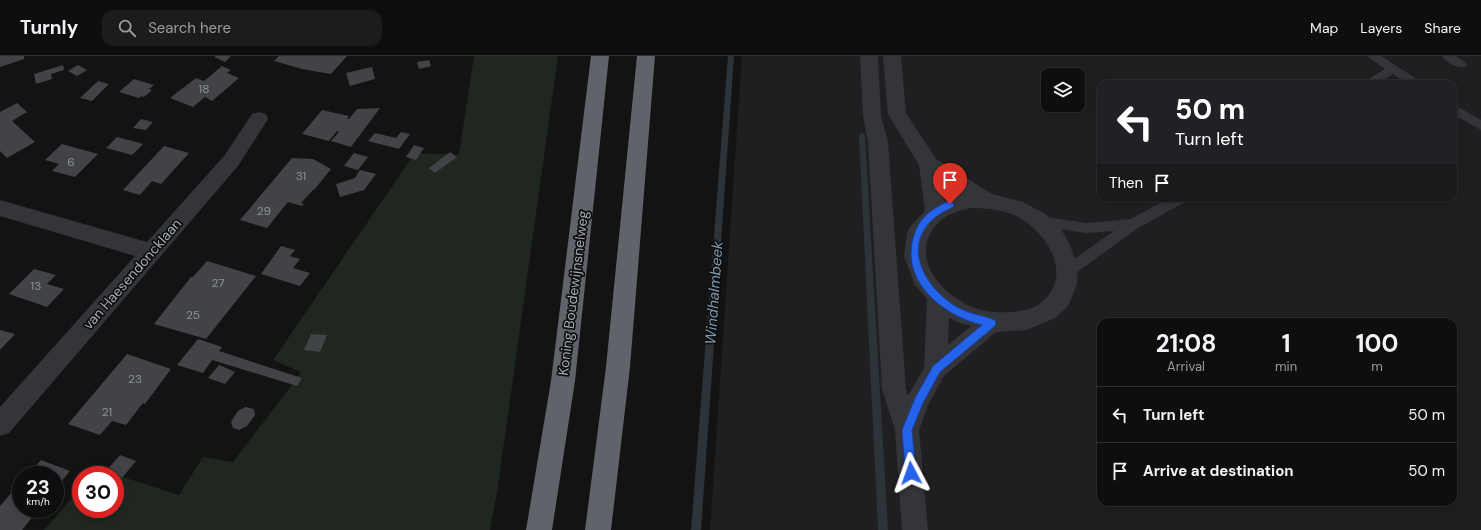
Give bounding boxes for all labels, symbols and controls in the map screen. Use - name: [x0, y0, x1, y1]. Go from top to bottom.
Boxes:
- search box: [102, 10, 382, 46]
- text: Turnly: [20, 15, 78, 40]
- icon: search: [116, 17, 138, 39]
- text: Search here: [148, 18, 231, 38]
- text: Map: [1310, 19, 1338, 37]
- text: Layers: [1360, 19, 1402, 37]
- text: Share: [1424, 19, 1461, 37]
- map controls: [1041, 68, 1085, 112]
- button: layers: [1041, 68, 1085, 112]
- house number: 18: [198, 81, 210, 97]
- text: 50 m: [1175, 91, 1245, 128]
- icon: left: [1109, 96, 1161, 148]
- text: Turn left: [1175, 127, 1244, 151]
- house number: 6: [67, 154, 75, 170]
- pin: [933, 163, 967, 204]
- house number: 31: [296, 168, 306, 184]
- icon: arrive: [939, 169, 961, 191]
- icon: arrive: [1151, 172, 1173, 194]
- text: Then: [1109, 173, 1143, 193]
- house number: 29: [257, 203, 271, 219]
- street label: Koning Boudewijnsnelweg: [554, 209, 592, 376]
- street label: van Haesendoncklaan: [79, 215, 185, 333]
- water label: Windhalmbeek: [700, 240, 728, 345]
- house number: 27: [211, 275, 225, 291]
- house number: 13: [31, 278, 41, 294]
- house number: 25: [186, 307, 200, 323]
- text: 21:08: [1156, 328, 1216, 359]
- text: 1: [1282, 328, 1290, 359]
- text: 100: [1356, 328, 1398, 359]
- text: Arrival: [1167, 358, 1205, 375]
- text: min: [1275, 358, 1297, 375]
- text: m: [1371, 358, 1383, 375]
- house number: 23: [128, 371, 142, 387]
- house number: 21: [102, 404, 112, 420]
- icon: left: [1109, 404, 1131, 426]
- text: Turn left: [1143, 405, 1204, 425]
- text: 50 m: [1408, 405, 1445, 425]
- position arrow: [890, 452, 932, 494]
- icon: arrive: [1109, 460, 1131, 482]
- text: Arrive at destination: [1143, 461, 1294, 481]
- text: 50 m: [1408, 461, 1445, 481]
- speed limit sign: 30: [72, 466, 124, 518]
- text: 23: [26, 474, 50, 500]
- text: km/h: [26, 495, 50, 508]

